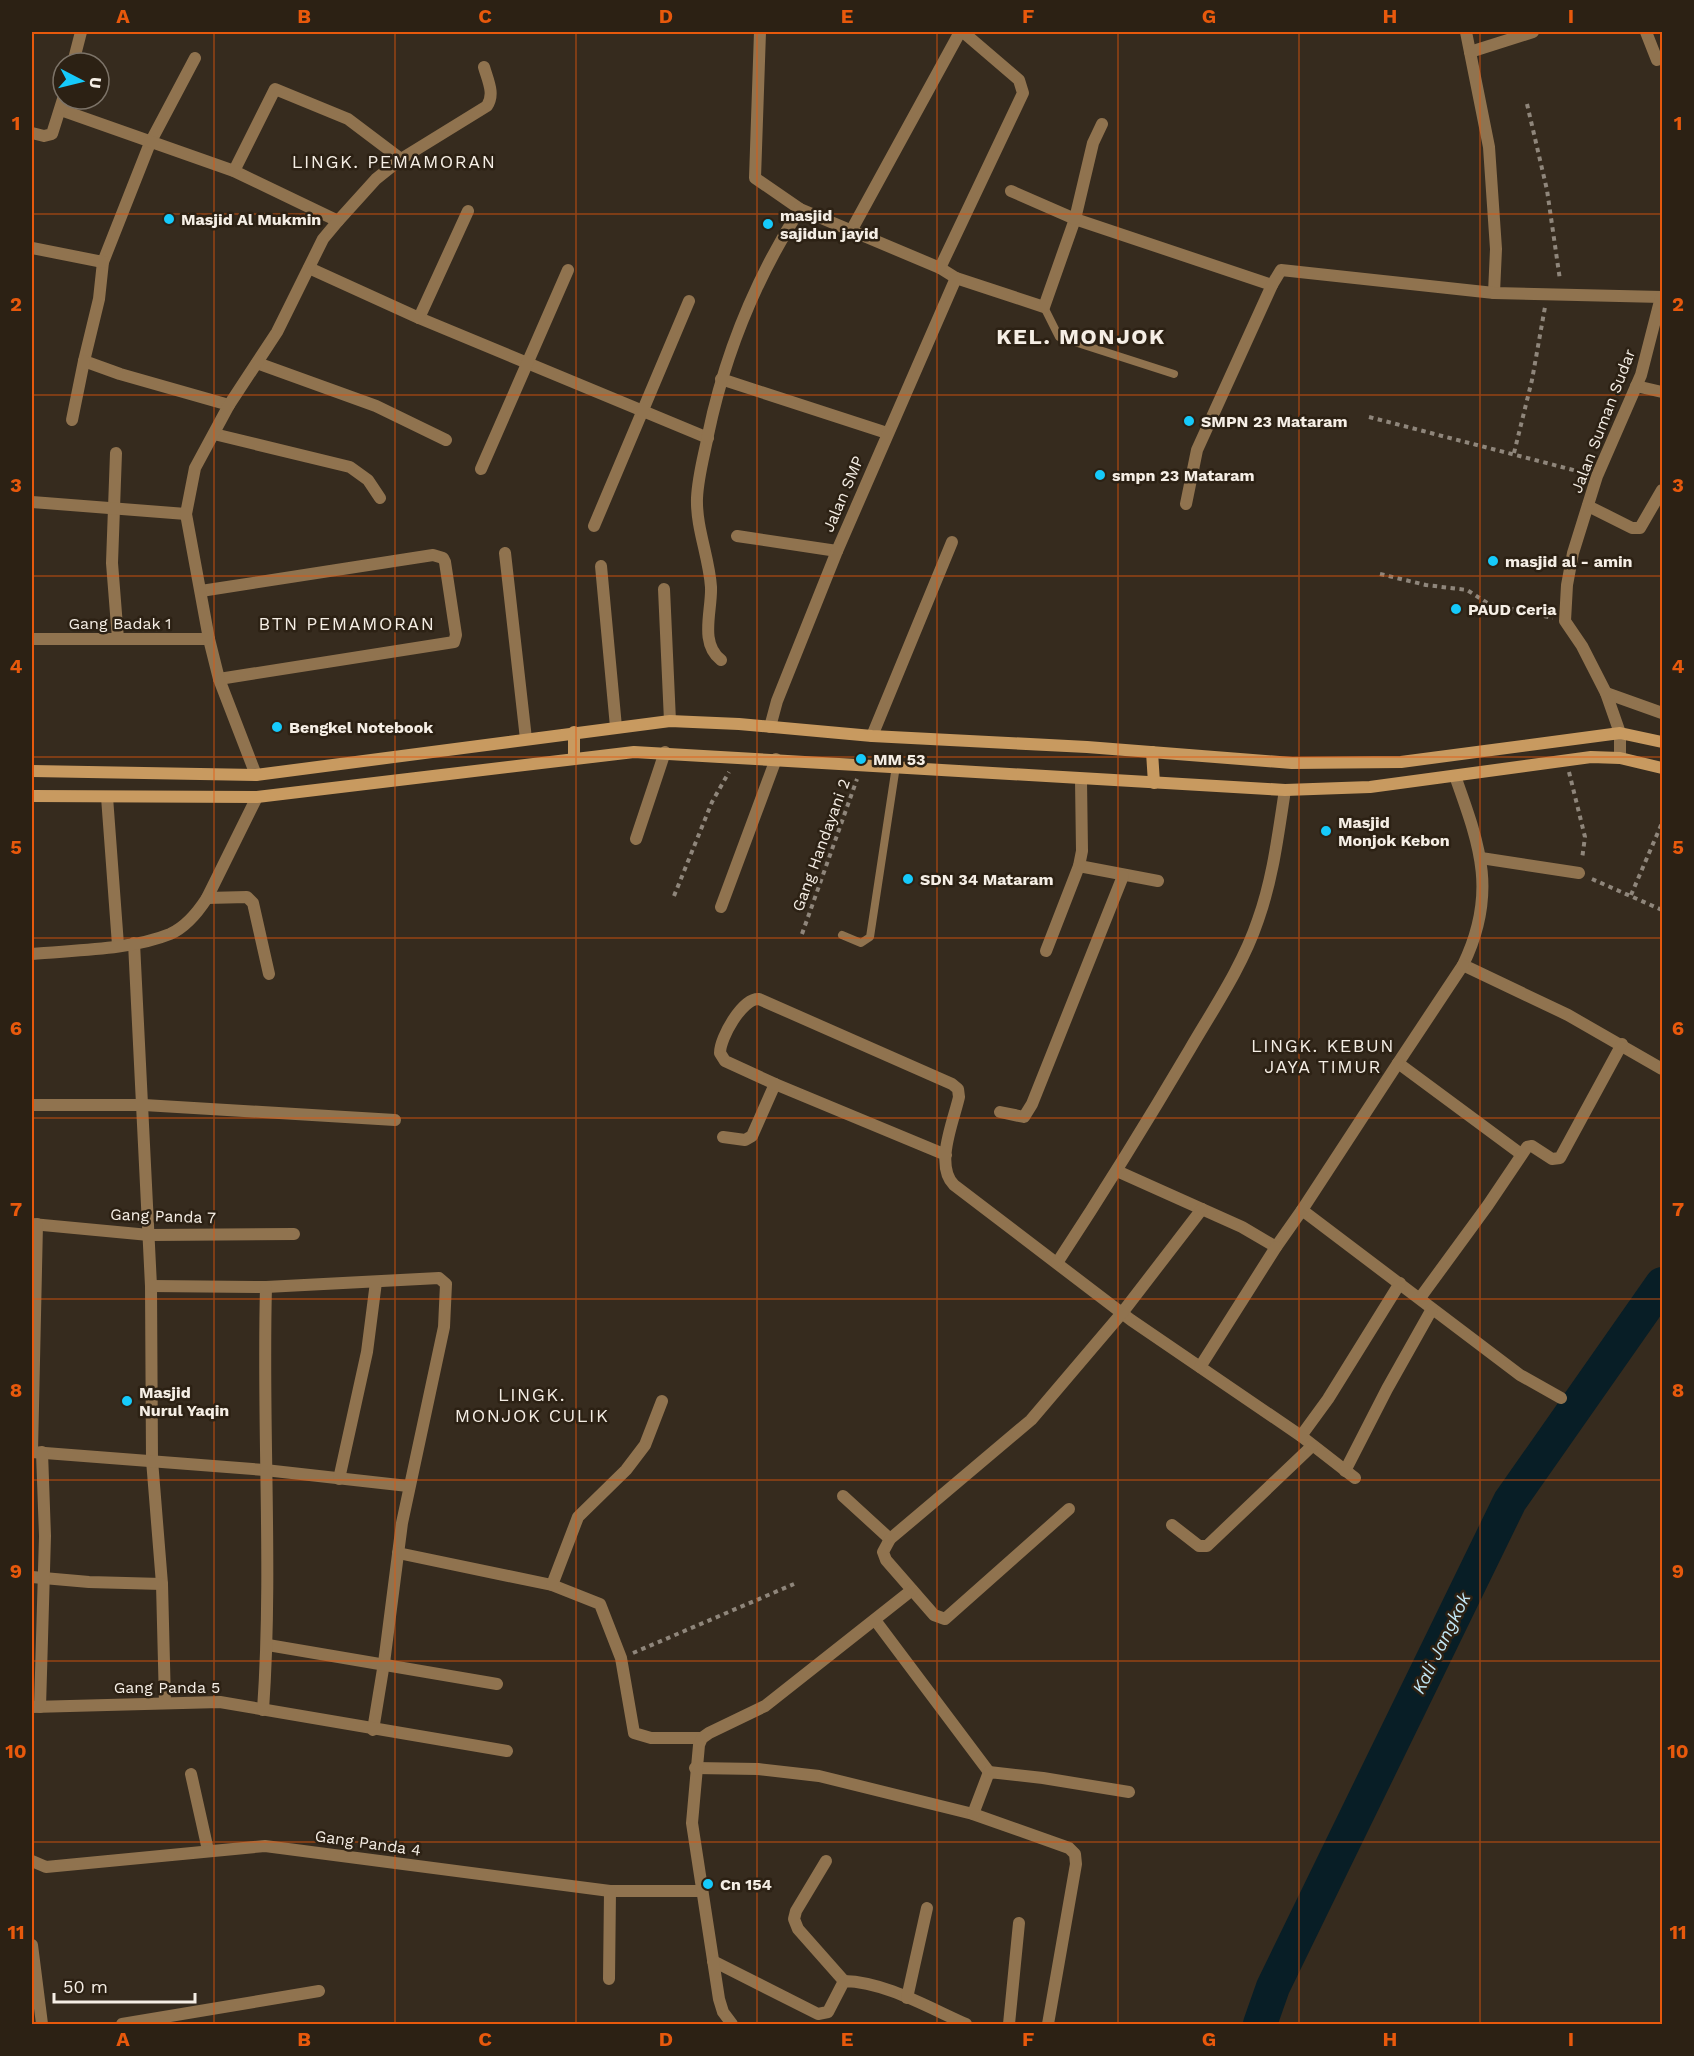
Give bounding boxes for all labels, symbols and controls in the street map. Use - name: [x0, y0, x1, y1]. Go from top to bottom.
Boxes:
- text: A: [116, 4, 130, 28]
- text: B: [297, 4, 311, 28]
- text: C: [478, 4, 492, 28]
- text: D: [659, 4, 673, 28]
- text: E: [841, 4, 853, 28]
- text: F: [1022, 4, 1034, 28]
- text: G: [1202, 4, 1216, 28]
- text: H: [1383, 4, 1397, 28]
- text: I: [1568, 4, 1574, 28]
- north arrow: [51, 51, 111, 111]
- text: U: [85, 76, 106, 90]
- text: 1: [12, 111, 20, 135]
- text: 1: [1674, 111, 1682, 135]
- district label: LINGK. PEMAMORAN: [292, 151, 496, 172]
- place label: masjid sajidun jayid: [780, 206, 879, 243]
- place label: Masjid Al Mukmin: [181, 210, 321, 229]
- marker: Masjid Al Mukmin: [162, 212, 176, 226]
- marker: masjid sajidun jayid: [761, 217, 775, 231]
- text: 2: [10, 292, 22, 316]
- text: 2: [1672, 292, 1684, 316]
- district label: KEL. MONJOK: [996, 324, 1166, 349]
- street label: Jalan Suman Sudar: [1567, 346, 1639, 496]
- place label: SMPN 23 Mataram: [1201, 412, 1348, 431]
- marker: SMPN 23 Mataram: [1182, 414, 1196, 428]
- street label: Jalan SMP: [818, 453, 868, 535]
- place label: smpn 23 Mataram: [1112, 466, 1255, 485]
- marker: smpn 23 Mataram: [1093, 468, 1107, 482]
- text: 3: [10, 473, 22, 497]
- text: 3: [1672, 473, 1684, 497]
- place label: masjid al - amin: [1505, 552, 1633, 571]
- marker: masjid al - amin: [1486, 554, 1500, 568]
- place label: PAUD Ceria: [1468, 600, 1557, 619]
- marker: PAUD Ceria: [1449, 602, 1463, 616]
- district label: BTN PEMAMORAN: [259, 613, 435, 634]
- street label: Gang Badak 1: [68, 614, 172, 633]
- text: 4: [10, 654, 23, 678]
- text: 4: [1672, 654, 1685, 678]
- place label: Bengkel Notebook: [289, 718, 433, 737]
- marker: Bengkel Notebook: [270, 720, 284, 734]
- place label: MM 53: [873, 750, 926, 769]
- marker: MM 53: [854, 752, 868, 766]
- street label: Gang Handayani 2: [788, 776, 854, 914]
- place label: Masjid Monjok Kebon: [1338, 813, 1450, 850]
- marker: Masjid Monjok Kebon: [1319, 824, 1333, 838]
- text: 5: [10, 835, 22, 859]
- text: 5: [1672, 835, 1684, 859]
- place label: SDN 34 Mataram: [920, 870, 1054, 889]
- marker: SDN 34 Mataram: [901, 872, 915, 886]
- text: 6: [10, 1016, 22, 1040]
- text: 6: [1672, 1016, 1684, 1040]
- district label: LINGK. KEBUN JAYA TIMUR: [1251, 1035, 1395, 1077]
- text: 7: [10, 1197, 22, 1221]
- text: 7: [1672, 1197, 1684, 1221]
- street label: Gang Panda 7: [110, 1205, 216, 1227]
- text: 8: [10, 1378, 22, 1402]
- text: 8: [1672, 1378, 1684, 1402]
- place label: Masjid Nurul Yaqin: [139, 1383, 229, 1420]
- district label: LINGK. MONJOK CULIK: [455, 1384, 609, 1426]
- marker: Masjid Nurul Yaqin: [120, 1394, 134, 1408]
- text: 9: [10, 1559, 22, 1583]
- text: 9: [1672, 1559, 1684, 1583]
- water label: Kali Jangkok: [1407, 1588, 1475, 1697]
- street label: Gang Panda 5: [114, 1678, 220, 1697]
- text: 10: [5, 1739, 27, 1763]
- text: 10: [1667, 1739, 1689, 1763]
- street label: Gang Panda 4: [314, 1826, 423, 1860]
- place label: Cn 154: [720, 1875, 772, 1894]
- marker: Cn 154: [701, 1877, 715, 1891]
- text: 11: [7, 1920, 25, 1944]
- text: 11: [1669, 1920, 1687, 1944]
- scale bar: [54, 1966, 195, 2004]
- text: 50 m: [63, 1976, 108, 1997]
- text: A: [116, 2027, 130, 2051]
- text: B: [297, 2027, 311, 2051]
- text: C: [478, 2027, 492, 2051]
- text: D: [659, 2027, 673, 2051]
- text: E: [841, 2027, 853, 2051]
- text: F: [1022, 2027, 1034, 2051]
- text: G: [1202, 2027, 1216, 2051]
- text: H: [1383, 2027, 1397, 2051]
- text: I: [1568, 2027, 1574, 2051]

